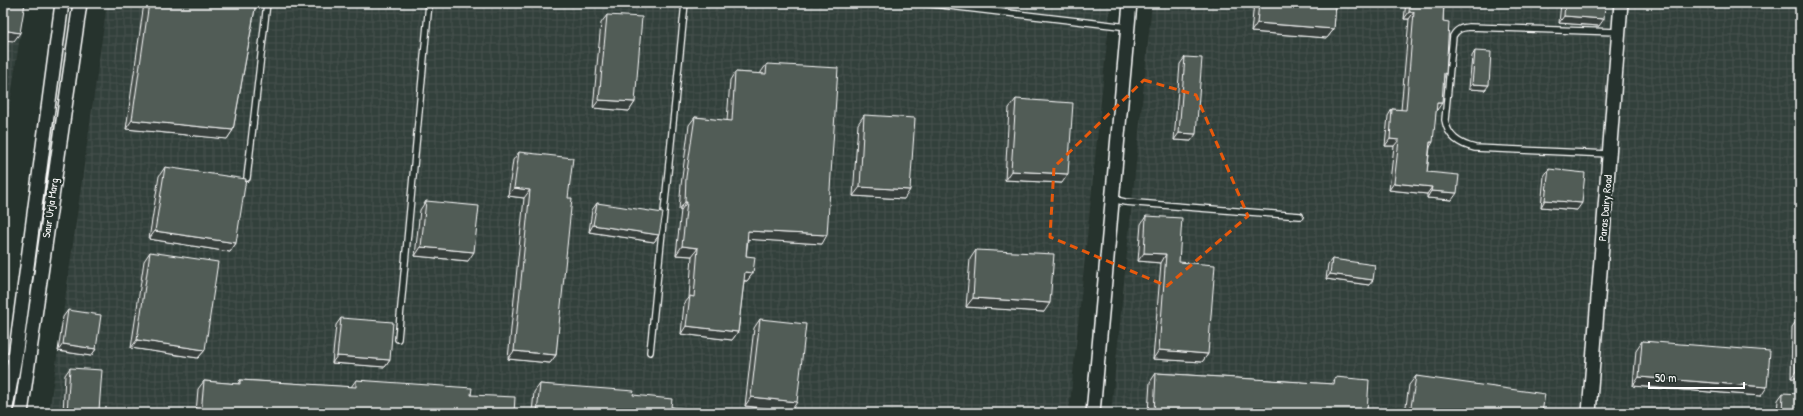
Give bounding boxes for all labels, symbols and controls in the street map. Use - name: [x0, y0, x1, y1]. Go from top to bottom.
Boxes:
- street label: Paras Dairy Road: [1595, 174, 1615, 242]
- street label: Saur Urja Marg: [39, 177, 61, 239]
- scale bar: [1649, 364, 1744, 390]
- text: 50 m: [1655, 369, 1676, 386]

